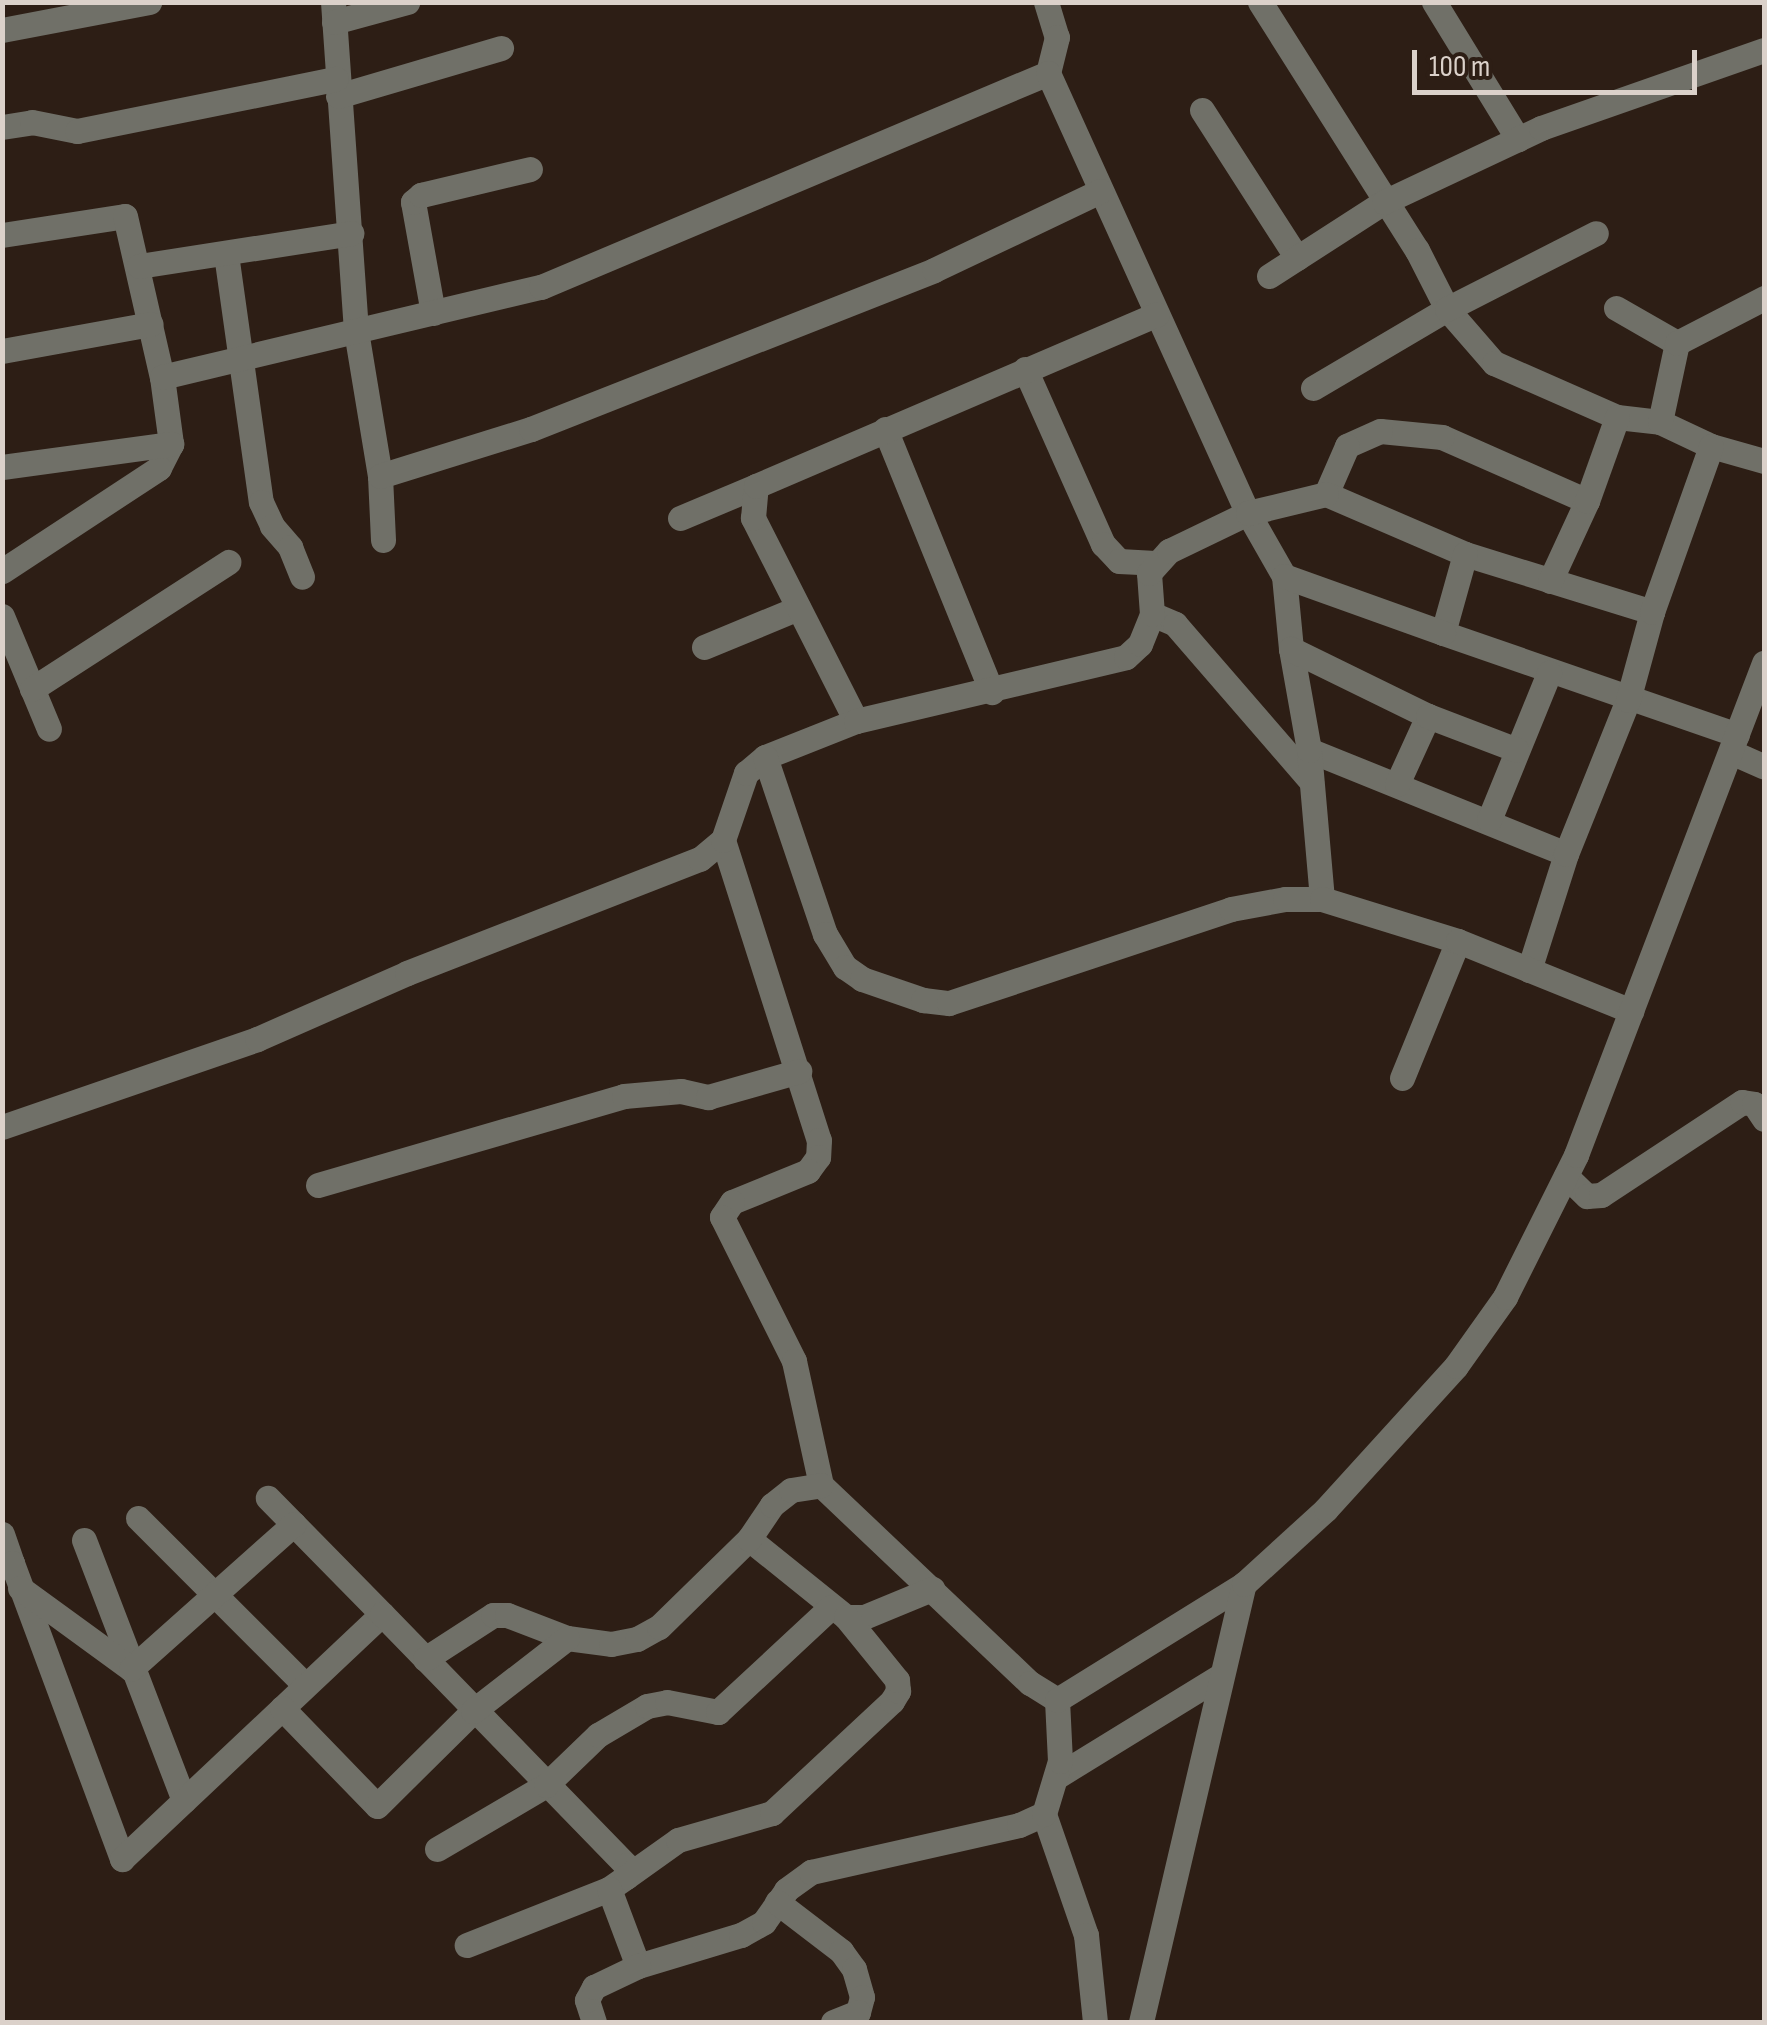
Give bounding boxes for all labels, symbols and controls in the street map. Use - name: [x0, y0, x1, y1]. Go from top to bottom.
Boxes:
- scale bar: [1417, 30, 1702, 92]
- text: 100 m: [1429, 49, 1490, 85]

